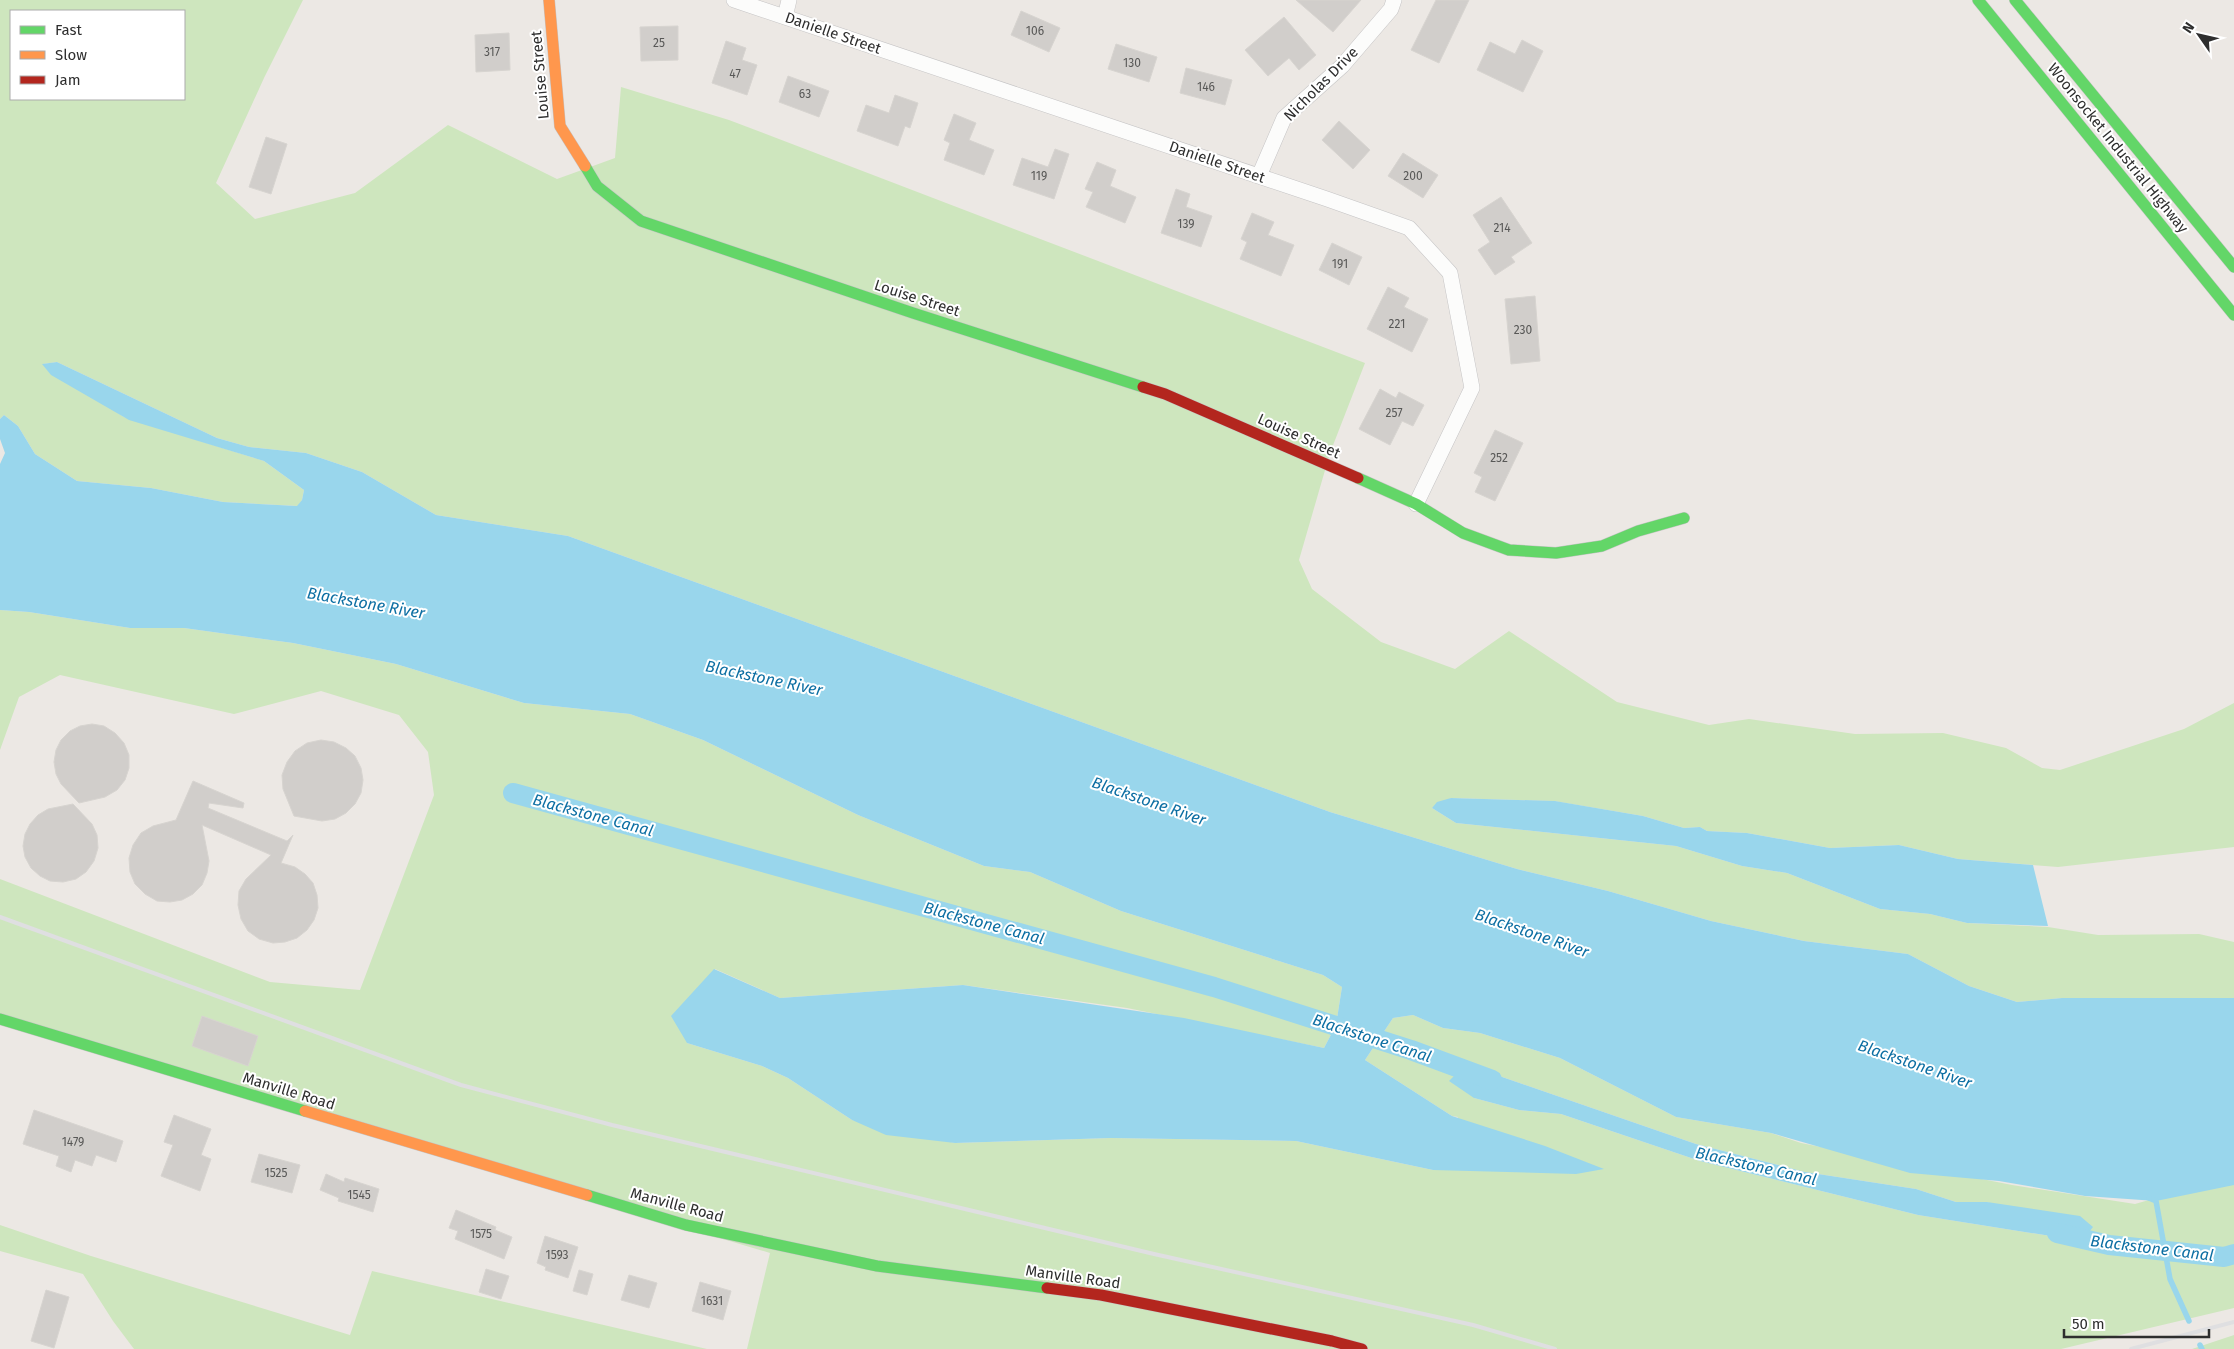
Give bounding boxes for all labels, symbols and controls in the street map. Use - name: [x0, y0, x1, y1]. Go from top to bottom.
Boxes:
- street label: Danielle Street: [783, 8, 884, 58]
- legend: [10, 10, 185, 100]
- north arrow: [2174, 10, 2224, 60]
- text: N: [2179, 19, 2198, 37]
- text: Fast: [55, 21, 82, 39]
- house number: 106: [1026, 24, 1044, 38]
- street label: Louise Street: [527, 29, 553, 120]
- house number: 25: [653, 36, 665, 50]
- street label: Nicholas Drive: [1280, 43, 1362, 125]
- house number: 317: [484, 45, 500, 59]
- text: Slow: [55, 46, 87, 64]
- house number: 130: [1123, 56, 1141, 70]
- street label: Woonsocket Industrial Highway: [2044, 59, 2192, 237]
- house number: 47: [729, 67, 741, 81]
- text: Jam: [55, 71, 81, 89]
- house number: 146: [1197, 80, 1215, 94]
- house number: 63: [799, 87, 811, 101]
- street label: Danielle Street: [1167, 137, 1268, 187]
- house number: 119: [1031, 169, 1047, 183]
- house number: 200: [1403, 169, 1423, 183]
- house number: 139: [1177, 217, 1195, 231]
- house number: 214: [1493, 221, 1511, 235]
- house number: 191: [1332, 257, 1348, 271]
- street label: Louise Street: [872, 276, 962, 320]
- house number: 221: [1389, 317, 1405, 331]
- house number: 230: [1514, 323, 1533, 337]
- house number: 257: [1386, 406, 1403, 420]
- street label: Louise Street: [1255, 410, 1344, 462]
- house number: 252: [1490, 451, 1508, 465]
- water label: Blackstone River: [306, 583, 427, 623]
- water label: Blackstone River: [704, 656, 825, 700]
- water label: Blackstone River: [1089, 773, 1209, 830]
- water label: Blackstone Canal: [531, 790, 655, 840]
- water label: Blackstone Canal: [922, 898, 1046, 948]
- water label: Blackstone River: [1472, 905, 1592, 962]
- water label: Blackstone Canal: [1310, 1010, 1434, 1066]
- water label: Blackstone River: [1855, 1036, 1975, 1093]
- street label: Manville Road: [241, 1068, 337, 1114]
- house number: 1479: [62, 1135, 84, 1149]
- water label: Blackstone Canal: [1694, 1143, 1818, 1189]
- house number: 1525: [264, 1166, 288, 1180]
- street label: Manville Road: [629, 1184, 725, 1226]
- house number: 1545: [347, 1188, 371, 1202]
- house number: 1575: [470, 1227, 492, 1241]
- water label: Blackstone Canal: [2089, 1231, 2215, 1265]
- house number: 1593: [545, 1248, 569, 1262]
- street label: Manville Road: [1024, 1261, 1122, 1293]
- house number: 1631: [701, 1294, 723, 1308]
- scale bar: [2064, 1306, 2209, 1338]
- text: 50 m: [2072, 1315, 2105, 1333]

